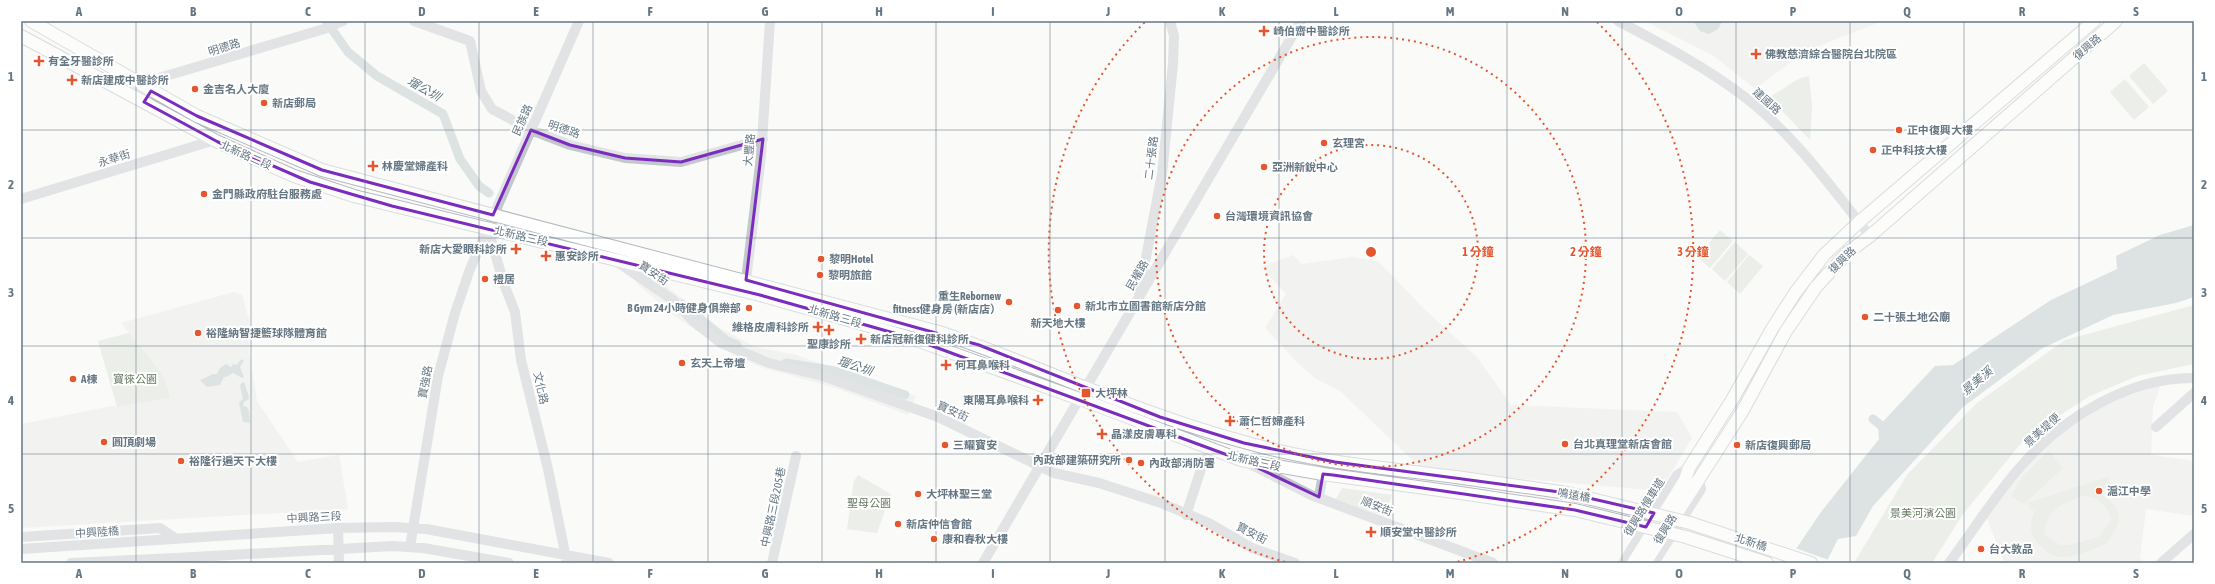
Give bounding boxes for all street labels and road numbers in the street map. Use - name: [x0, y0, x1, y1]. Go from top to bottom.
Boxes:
- street label: 復興路: [2071, 32, 2103, 62]
- street label: 明德路: [206, 36, 242, 58]
- street label: 建國路: [1751, 86, 1783, 116]
- street label: 民族路: [510, 102, 534, 138]
- street label: 明德路: [546, 118, 582, 140]
- street label: 大豐路: [742, 133, 756, 167]
- street label: 二十張路: [1142, 135, 1160, 181]
- street label: 北新路二段: [218, 138, 274, 172]
- street label: 永華街: [96, 147, 132, 169]
- street label: 北新路三段: [493, 224, 549, 248]
- street label: 復興路: [1826, 244, 1858, 276]
- street label: 民權路: [1124, 258, 1150, 292]
- street label: 寶安街: [637, 259, 671, 287]
- street label: 北新路三段: [807, 303, 863, 329]
- street label: 寶強路: [416, 365, 434, 399]
- street label: 文化路: [531, 371, 551, 405]
- street label: 寶安街: [935, 399, 971, 423]
- street label: 景美堤便: [2022, 410, 2063, 449]
- street label: 北新路三段: [1226, 449, 1282, 473]
- street label: 中興路三段205巷: [759, 466, 787, 548]
- street label: 復興路慢車道: [1621, 476, 1667, 538]
- street label: 鳴遠橋: [1557, 486, 1591, 504]
- street label: 順安街: [1359, 494, 1395, 518]
- street label: 中興路三段: [286, 510, 342, 524]
- street label: 復興路: [1651, 512, 1679, 546]
- street label: 寶安街: [1235, 520, 1269, 546]
- street label: 中興陸橋: [75, 524, 119, 540]
- street label: 北新橋: [1733, 531, 1769, 553]

